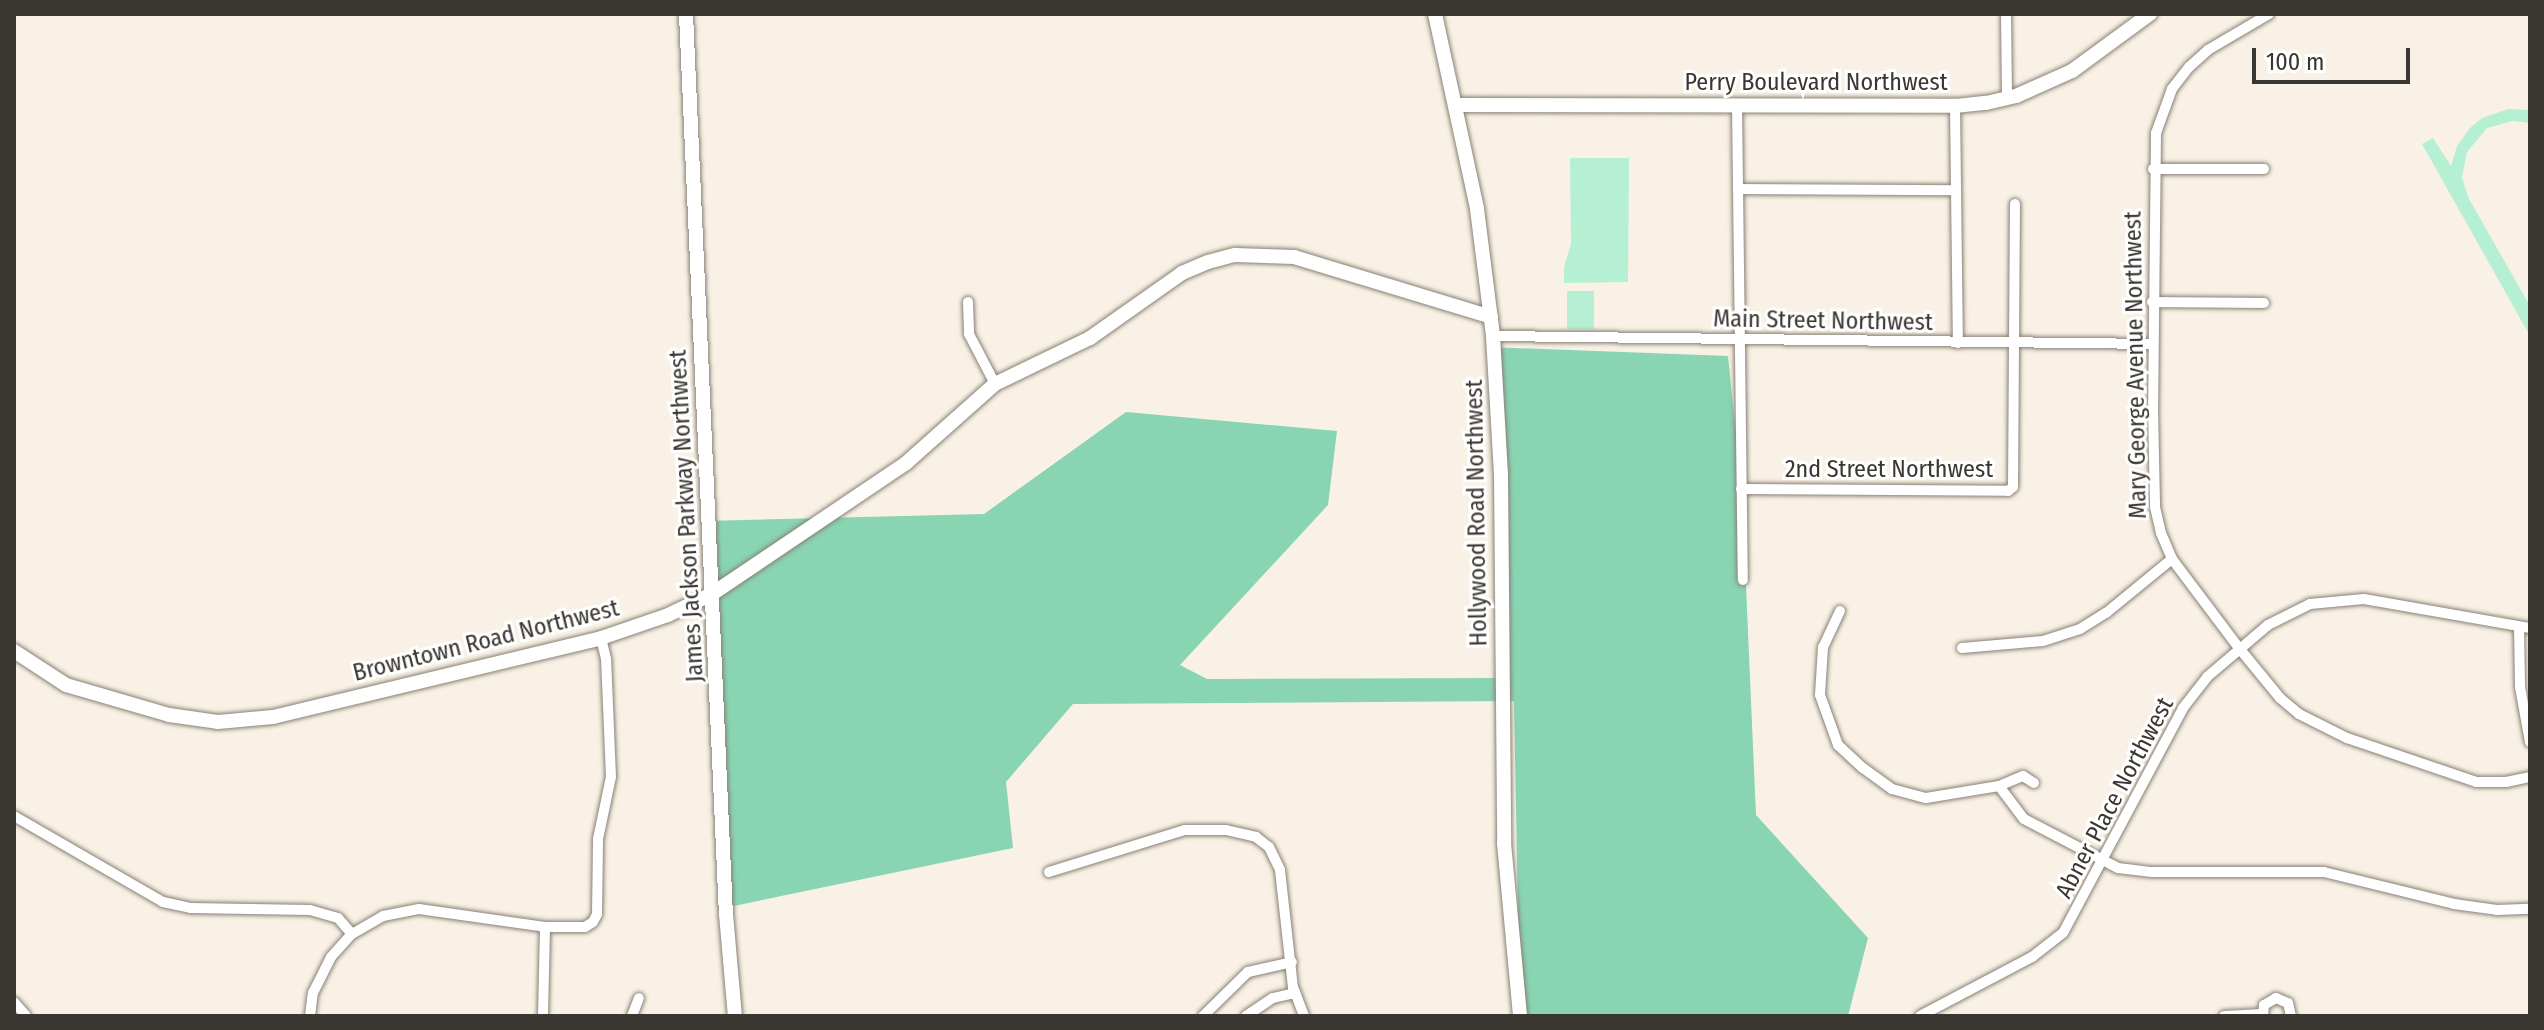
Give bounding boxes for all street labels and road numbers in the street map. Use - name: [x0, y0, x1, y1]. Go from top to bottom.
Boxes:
- street label: Perry Boulevard Northwest: [1684, 69, 1948, 97]
- street label: Mary George Avenue Northwest: [2119, 211, 2153, 519]
- street label: Main Street Northwest: [1713, 305, 1933, 337]
- street label: James Jackson Parkway Northwest: [664, 349, 710, 683]
- street label: Hollywood Road Northwest: [1460, 379, 1494, 647]
- street label: 2nd Street Northwest: [1785, 456, 1993, 484]
- street label: Browntown Road Northwest: [350, 594, 622, 688]
- street label: Abner Place Northwest: [2050, 693, 2180, 903]

